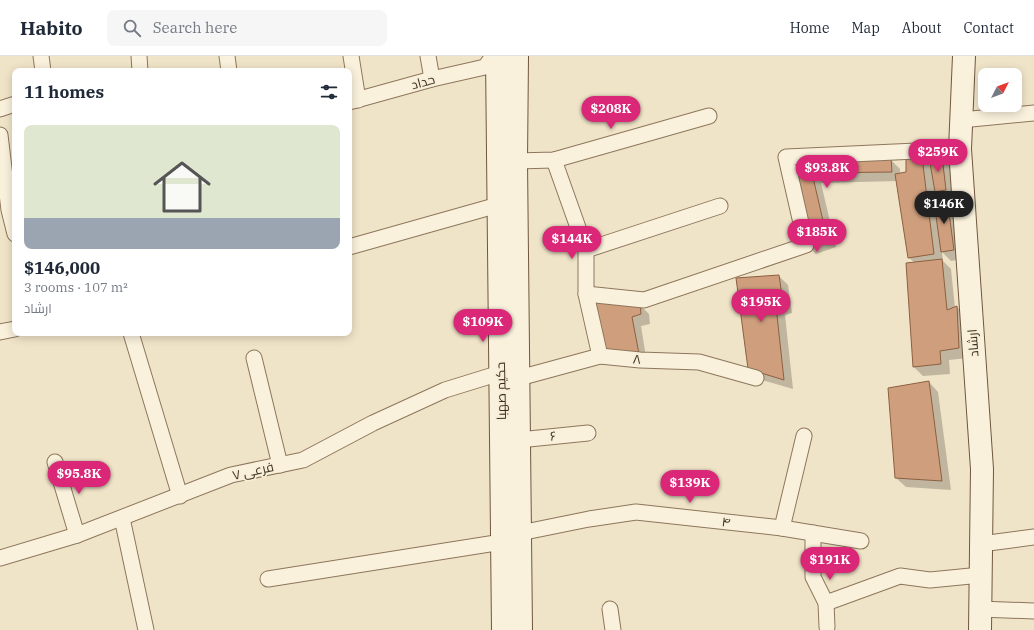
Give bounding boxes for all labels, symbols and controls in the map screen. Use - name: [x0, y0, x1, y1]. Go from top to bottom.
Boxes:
- search box: [107, 10, 387, 46]
- text: Habito: [20, 16, 83, 40]
- icon: search: [121, 17, 143, 39]
- text: Search here: [153, 18, 237, 37]
- text: Home: [790, 19, 829, 37]
- text: Map: [851, 19, 880, 37]
- text: About: [902, 19, 941, 37]
- text: Contact: [963, 19, 1014, 37]
- north arrow: [978, 68, 1022, 112]
- map controls: [978, 68, 1022, 112]
- street label: حداد: [409, 71, 437, 93]
- text: 11 homes: [24, 81, 104, 103]
- icon: filters: [318, 81, 340, 103]
- pin: $208K: [583, 96, 639, 130]
- text: $208K: [590, 100, 632, 117]
- pin: $259K: [910, 139, 966, 173]
- text: $259K: [917, 143, 959, 160]
- icon: home: [146, 151, 218, 223]
- pin: $93.8K: [794, 155, 860, 189]
- text: $93.8K: [805, 159, 849, 176]
- pin: $146K: [916, 191, 972, 225]
- text: $146K: [923, 195, 965, 212]
- pin: $185K: [789, 219, 845, 253]
- text: $185K: [796, 223, 838, 240]
- pin: $144K: [544, 226, 600, 260]
- text: $144K: [551, 230, 593, 247]
- text: $146,000: [24, 257, 100, 279]
- text: 3 rooms · 107 m²: [24, 279, 128, 296]
- pin: $195K: [733, 289, 789, 323]
- text: $195K: [740, 293, 782, 310]
- text: ارشاد: [24, 300, 52, 317]
- pin: $109K: [455, 309, 511, 343]
- text: $109K: [462, 313, 504, 330]
- street label: ارشاد: [964, 329, 982, 357]
- street label: ۸: [632, 350, 642, 368]
- street label: حکیم صهبا: [492, 362, 511, 420]
- street label: ۶: [549, 427, 557, 445]
- street label: فرعی ۷: [231, 458, 275, 484]
- pin: $95.8K: [46, 461, 112, 495]
- text: $95.8K: [57, 465, 101, 482]
- pin: $139K: [662, 470, 718, 504]
- text: $139K: [669, 474, 711, 491]
- street label: ۴: [721, 513, 732, 531]
- pin: $191K: [802, 547, 858, 581]
- text: $191K: [809, 551, 851, 568]

